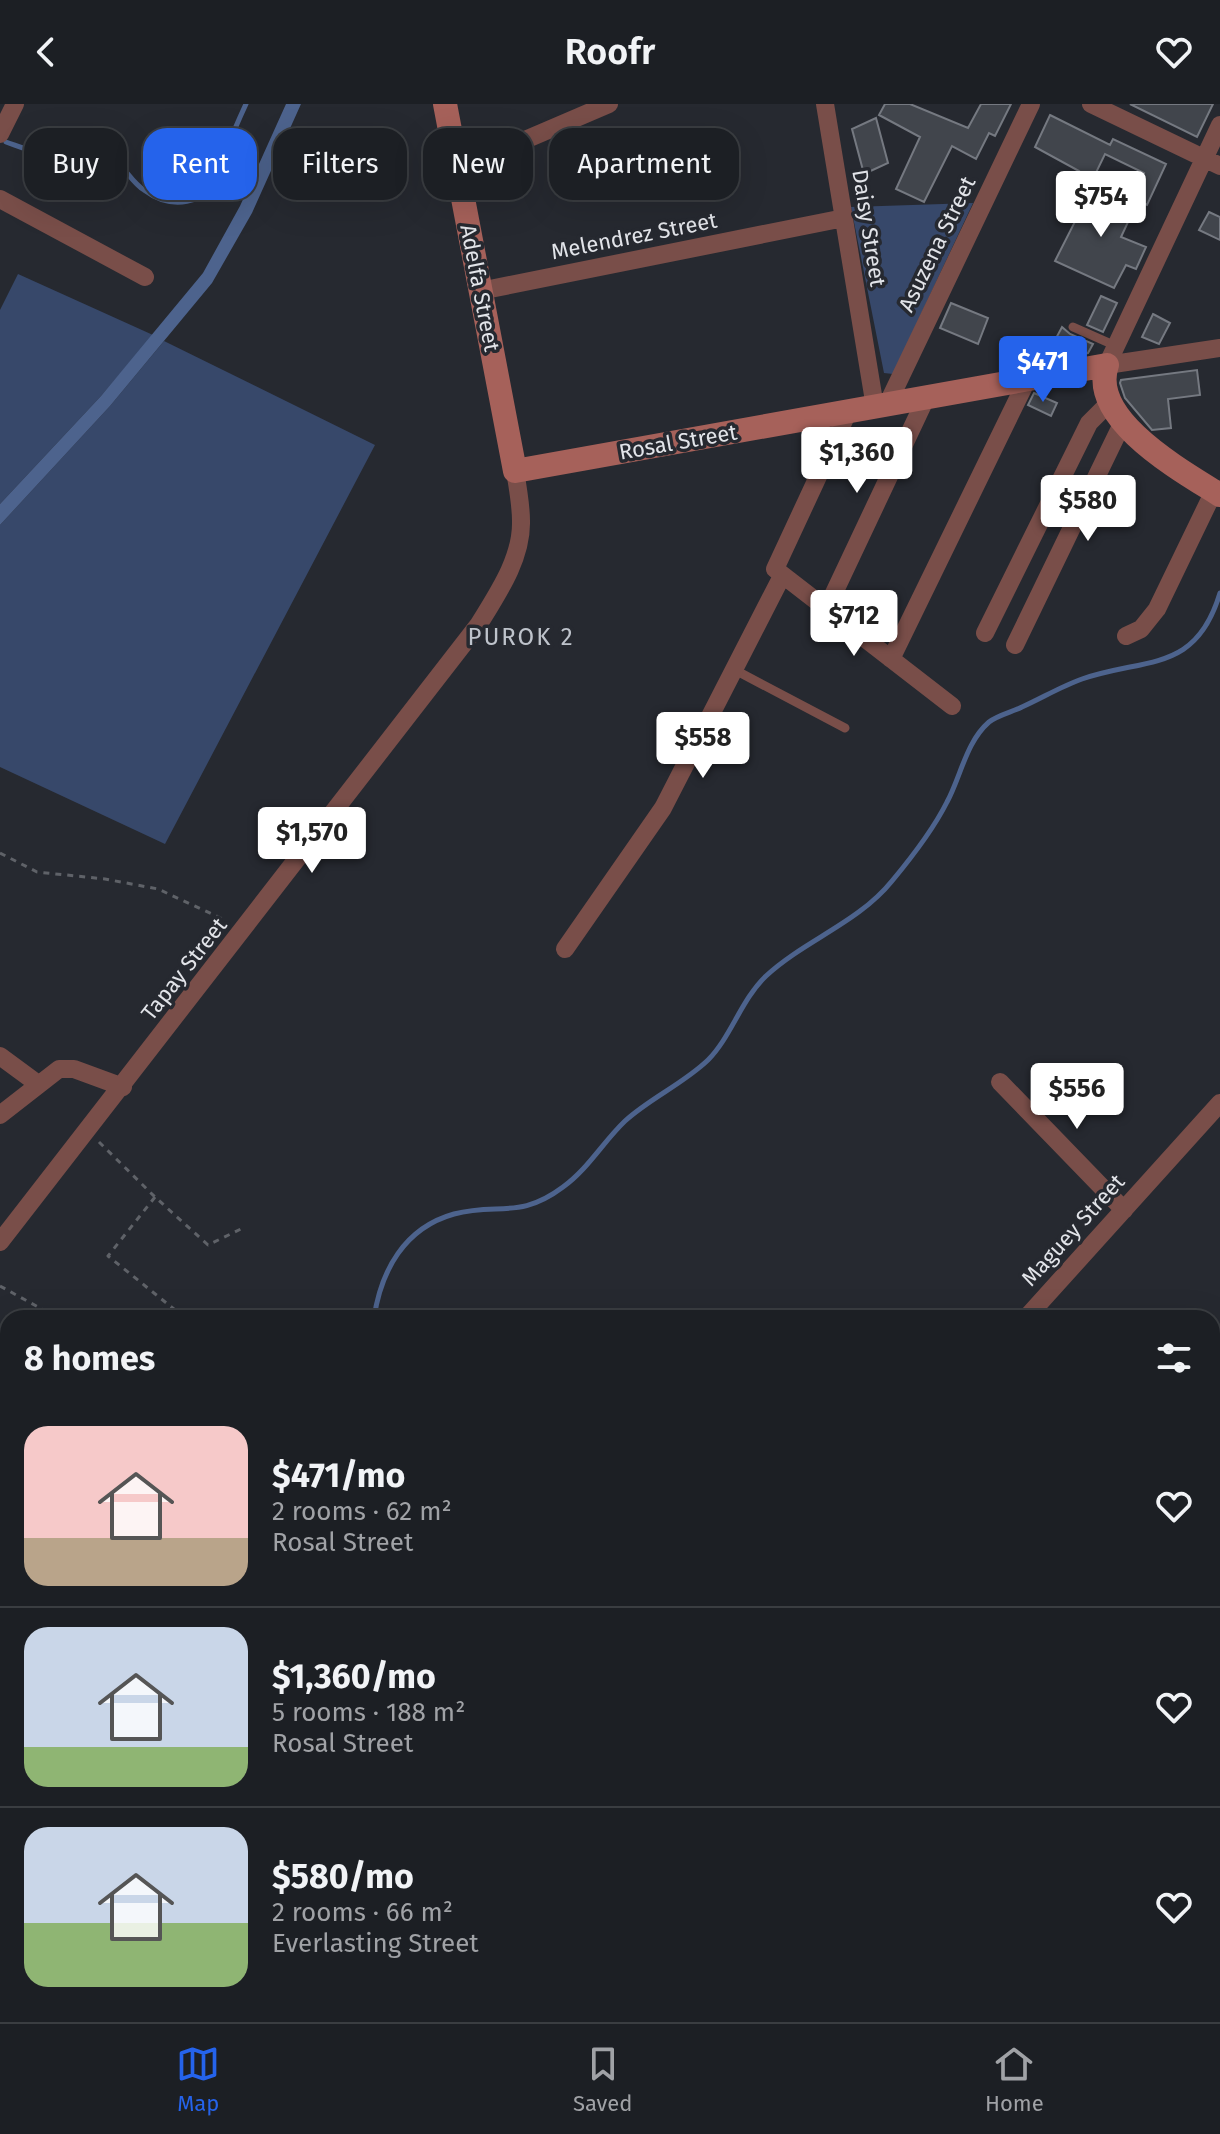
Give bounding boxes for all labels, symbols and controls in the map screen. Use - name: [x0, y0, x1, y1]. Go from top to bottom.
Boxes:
- icon: back: [24, 30, 68, 74]
- text: Roofr: [565, 30, 655, 74]
- icon: heart: [1152, 30, 1196, 74]
- chip: Buy: [24, 128, 127, 200]
- chip: Rent: [143, 128, 257, 200]
- chip: Filters: [273, 128, 407, 200]
- chip: New: [423, 128, 533, 200]
- chip: Apartment: [549, 128, 739, 200]
- street label: Daisy Street: [846, 167, 892, 289]
- pin: $754: [1054, 171, 1148, 239]
- street label: Asuzena Street: [893, 172, 981, 316]
- text: $754: [1074, 181, 1128, 212]
- street label: Melendrez Street: [549, 207, 719, 265]
- street label: Adelfa Street: [454, 222, 506, 354]
- pin: $471: [996, 336, 1090, 404]
- text: $471: [1017, 346, 1069, 377]
- street label: Rosal Street: [617, 418, 739, 466]
- pin: $1,360: [792, 427, 922, 495]
- text: $1,360: [819, 437, 895, 468]
- pin: $580: [1041, 475, 1135, 543]
- text: $580: [1059, 485, 1117, 516]
- pin: $712: [807, 590, 901, 658]
- text: $712: [828, 600, 880, 631]
- district label: PUROK 2: [467, 623, 575, 651]
- pin: $558: [656, 712, 750, 780]
- text: $558: [674, 722, 732, 753]
- pin: $1,570: [247, 807, 377, 875]
- text: $1,570: [276, 817, 348, 848]
- street label: Tapay Street: [135, 912, 233, 1026]
- pin: $556: [1030, 1063, 1124, 1131]
- text: $556: [1049, 1073, 1105, 1104]
- street label: Maguey Street: [1016, 1168, 1130, 1291]
- icon: filters: [1152, 1336, 1196, 1380]
- text: 8 homes: [24, 1338, 155, 1379]
- text: $471/mo: [272, 1455, 405, 1496]
- icon: home: [88, 1458, 184, 1554]
- icon: heart: [1152, 1484, 1196, 1528]
- text: 2 rooms · 62 m²: [272, 1496, 452, 1527]
- text: Rosal Street: [272, 1527, 413, 1558]
- text: $1,360/mo: [272, 1656, 436, 1697]
- icon: home: [88, 1659, 184, 1755]
- icon: heart: [1152, 1685, 1196, 1729]
- text: 5 rooms · 188 m²: [272, 1697, 465, 1728]
- text: Rosal Street: [272, 1728, 413, 1759]
- text: $580/mo: [272, 1856, 414, 1897]
- icon: home: [88, 1859, 184, 1955]
- icon: heart: [1152, 1885, 1196, 1929]
- text: 2 rooms · 66 m²: [272, 1897, 453, 1928]
- text: Everlasting Street: [272, 1928, 479, 1959]
- tab: Map: [176, 2042, 220, 2117]
- tab: Saved: [573, 2042, 632, 2117]
- tab: Home: [985, 2042, 1044, 2117]

